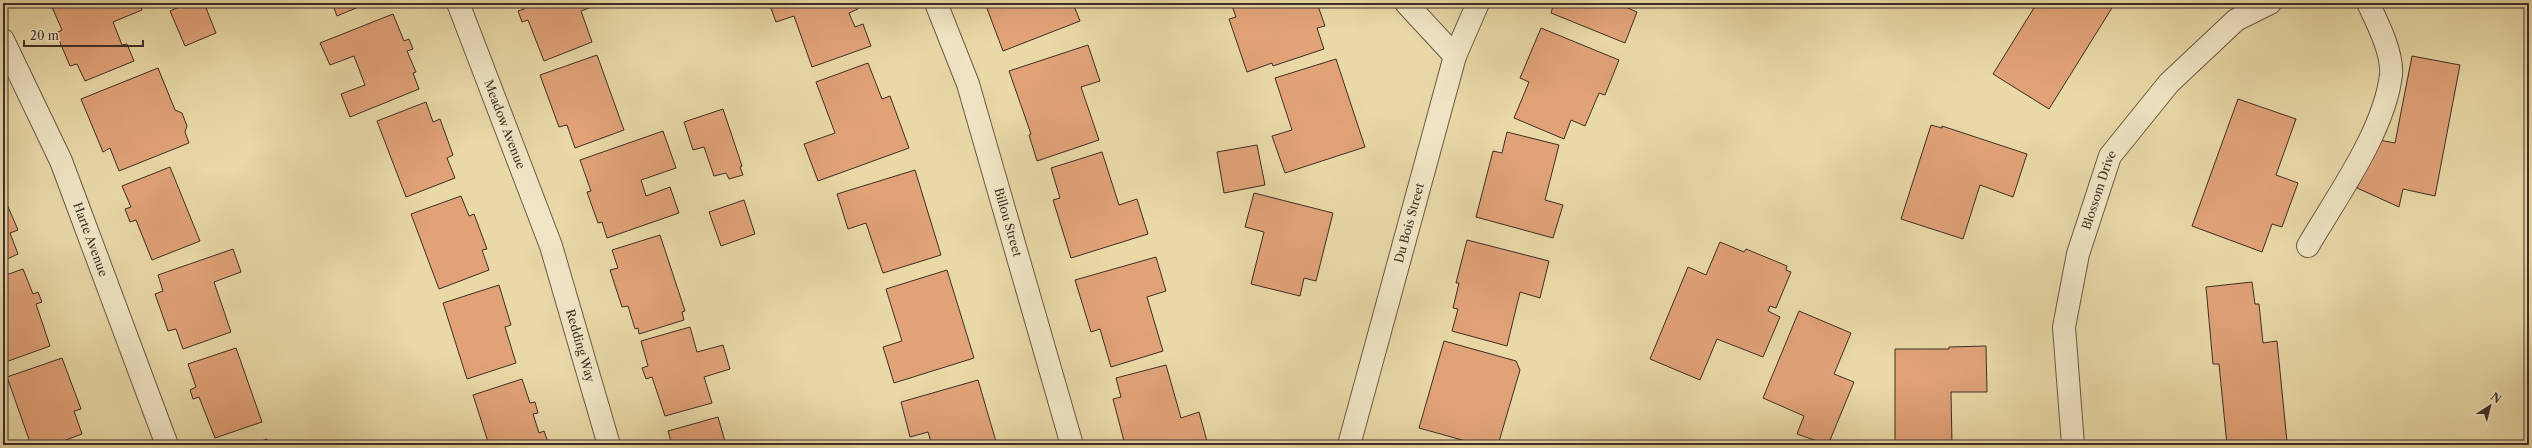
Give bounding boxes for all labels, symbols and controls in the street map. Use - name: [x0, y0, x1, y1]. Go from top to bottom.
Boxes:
- scale bar: [24, 22, 143, 48]
- text: 20 m: [30, 28, 59, 43]
- street label: Meadow Avenue: [481, 78, 529, 171]
- street label: Blossom Drive: [2078, 146, 2119, 231]
- street label: Du Bois Street: [1391, 181, 1427, 265]
- street label: Billou Street: [991, 186, 1026, 259]
- street label: Harte Avenue: [70, 200, 112, 279]
- street label: Redding Way: [563, 307, 598, 384]
- north arrow: [2470, 386, 2510, 426]
- text: N: [2488, 389, 2504, 407]

